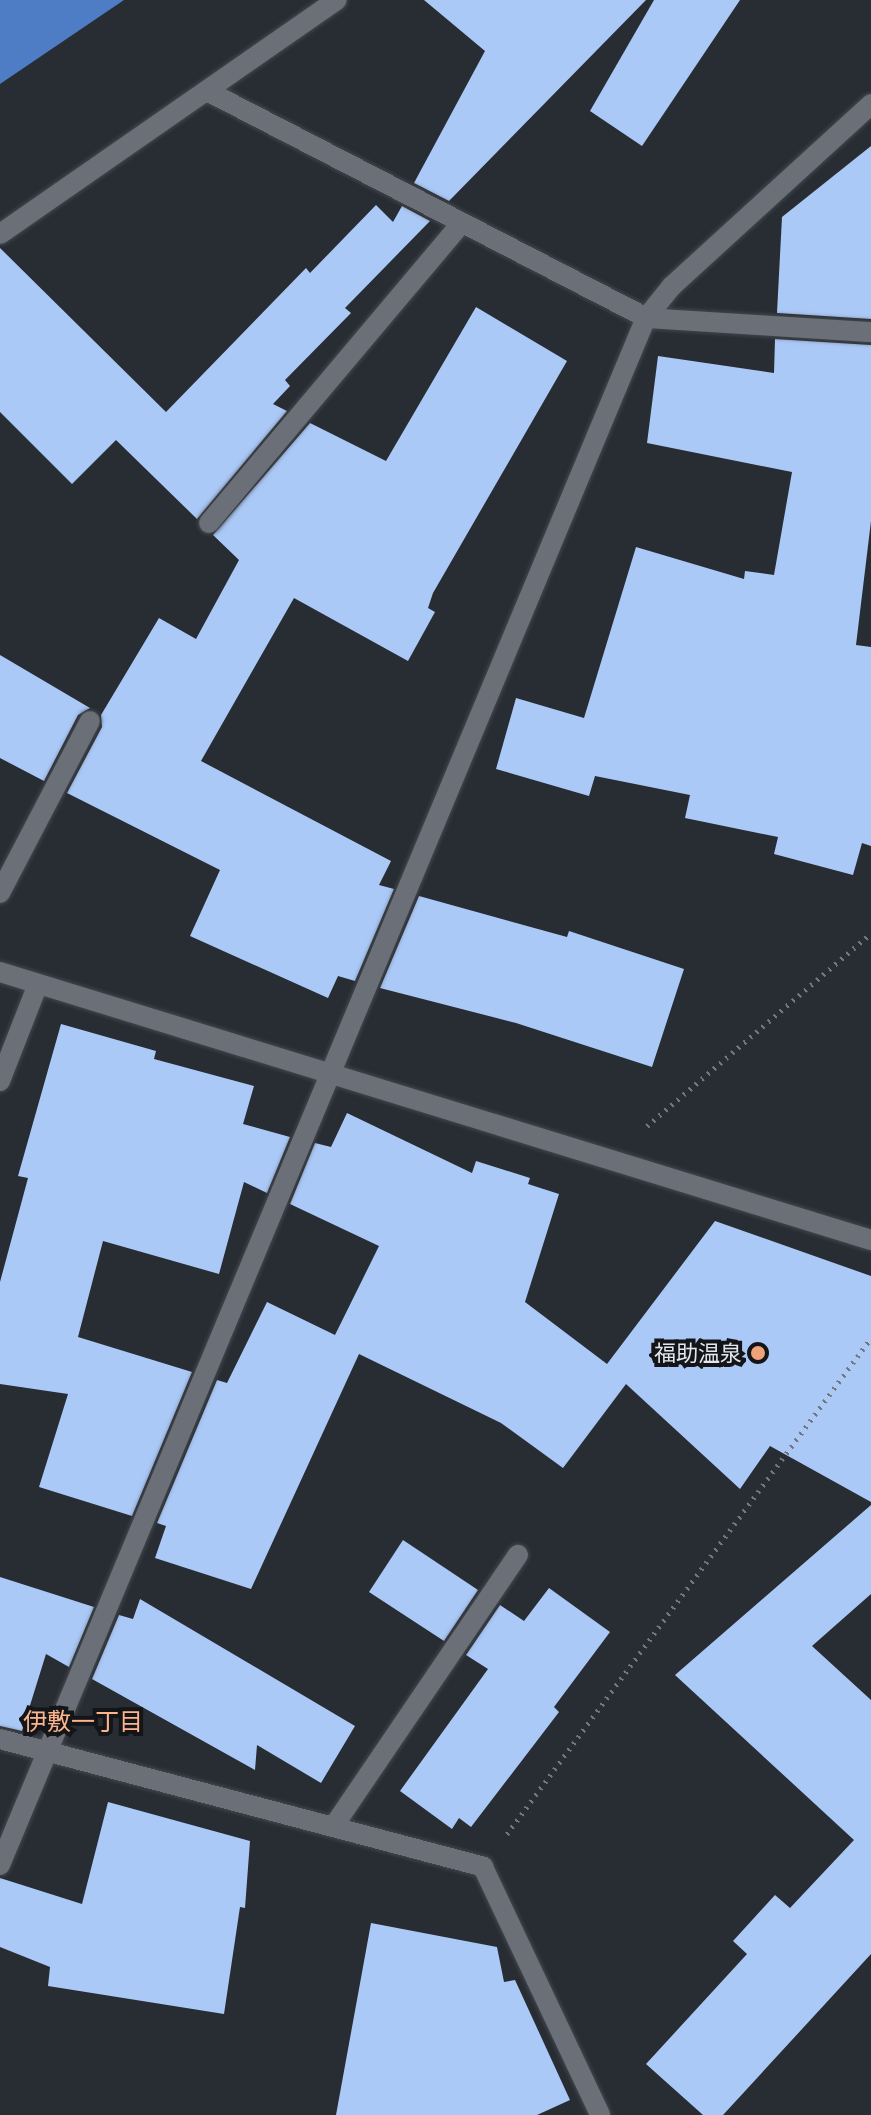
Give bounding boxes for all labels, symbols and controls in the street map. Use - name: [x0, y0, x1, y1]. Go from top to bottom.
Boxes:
- place label: 福助温泉: [654, 1340, 742, 1366]
- marker: 福助温泉: [749, 1344, 767, 1362]
- district label: 伊敷一丁目: [23, 1707, 143, 1735]

